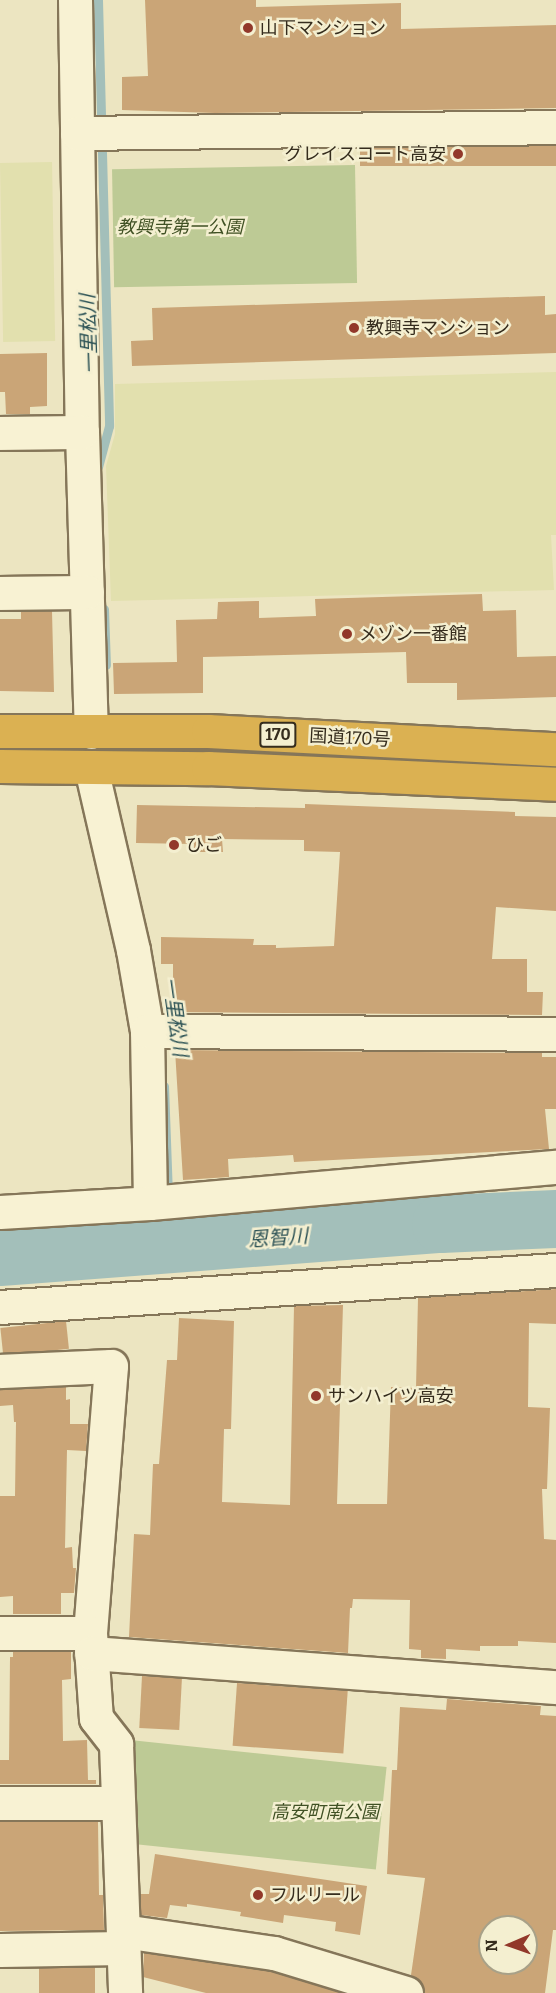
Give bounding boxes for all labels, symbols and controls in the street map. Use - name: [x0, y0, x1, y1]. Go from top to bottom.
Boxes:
- place label: 山下マンション: [260, 17, 386, 39]
- marker: 山下マンション: [241, 21, 255, 35]
- place label: グレイスコート高安: [284, 143, 446, 165]
- marker: グレイスコート高安: [451, 147, 465, 161]
- park label: 教興寺第一公園: [117, 216, 243, 238]
- water label: 一里松川: [76, 294, 102, 374]
- place label: 教興寺マンション: [366, 317, 510, 339]
- marker: 教興寺マンション: [347, 321, 361, 335]
- place label: メゾン一番館: [359, 623, 467, 645]
- marker: メゾン一番館: [340, 627, 354, 641]
- road number: 170: [258, 722, 298, 748]
- street label: 国道170号: [309, 725, 391, 751]
- place label: ひご: [186, 834, 222, 856]
- marker: ひご: [167, 838, 181, 852]
- water label: 一里松川: [158, 976, 192, 1058]
- water label: 恩智川: [247, 1224, 309, 1252]
- place label: サンハイツ高安: [328, 1385, 454, 1407]
- marker: サンハイツ高安: [309, 1389, 323, 1403]
- park label: 高安町南公園: [271, 1801, 379, 1823]
- place label: フルリール: [270, 1884, 360, 1906]
- marker: フルリール: [251, 1888, 265, 1902]
- north arrow: [478, 1915, 538, 1975]
- text: N: [482, 1939, 501, 1952]

